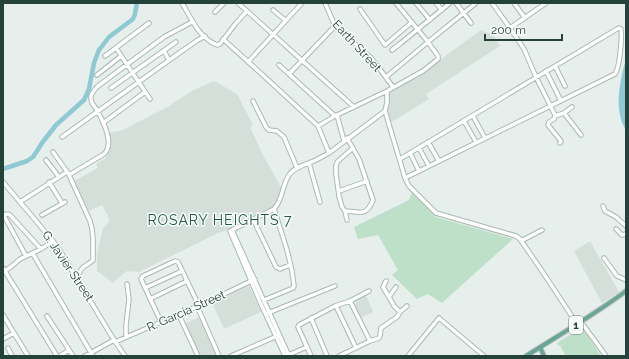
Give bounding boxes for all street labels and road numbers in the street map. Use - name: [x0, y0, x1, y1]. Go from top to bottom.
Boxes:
- street label: Earth Street: [330, 17, 384, 75]
- street label: G. Javier Street: [39, 228, 97, 304]
- street label: R. Garcia Street: [145, 287, 227, 335]
- road number: 1: [569, 316, 583, 334]

